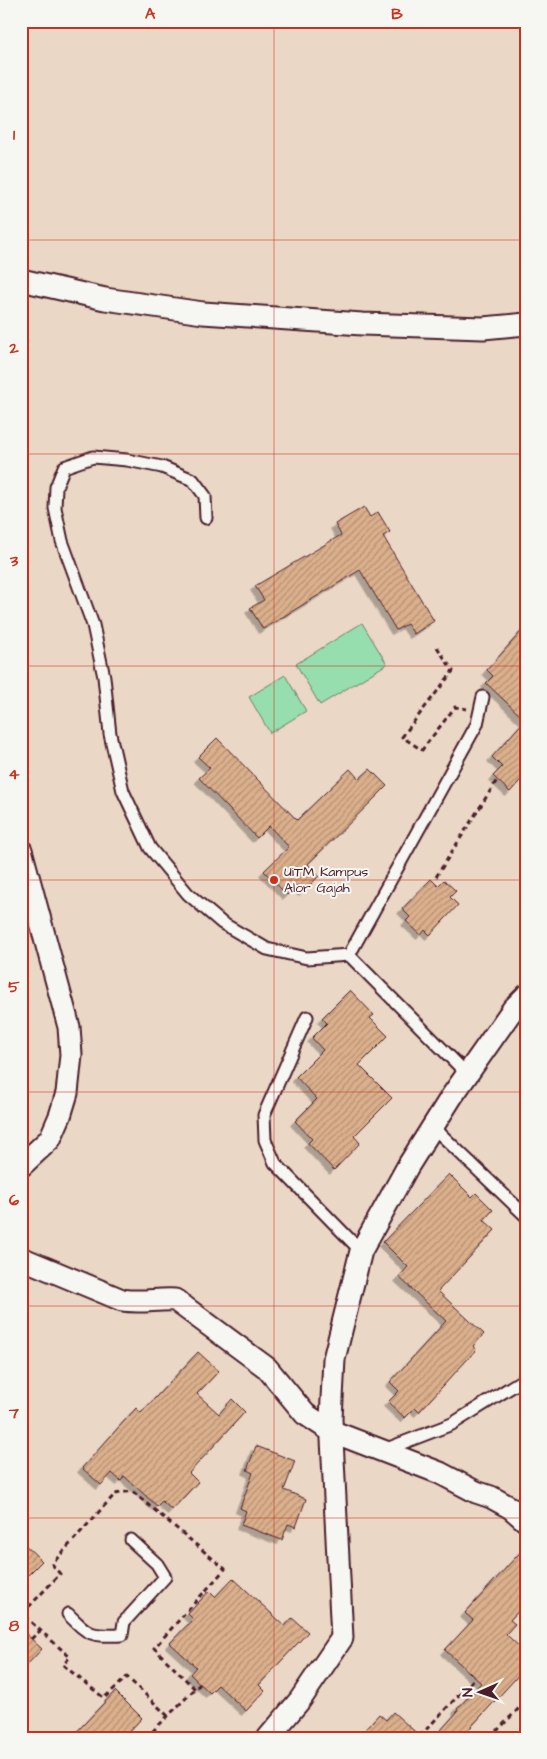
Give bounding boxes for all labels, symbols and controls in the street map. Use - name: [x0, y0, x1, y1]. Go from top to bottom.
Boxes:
- text: A: [145, 3, 156, 25]
- text: B: [391, 3, 403, 25]
- text: 1: [13, 124, 16, 146]
- text: 2: [8, 337, 19, 359]
- text: 3: [9, 550, 19, 572]
- text: 4: [9, 763, 20, 785]
- place label: UiTM Kampus Alor Gajah: [284, 862, 368, 898]
- marker: UiTM Kampus Alor Gajah: [268, 874, 280, 886]
- text: 5: [8, 976, 20, 998]
- text: 6: [9, 1189, 19, 1211]
- text: 7: [8, 1402, 19, 1424]
- text: 8: [9, 1615, 20, 1637]
- north arrow: [454, 1666, 504, 1716]
- text: N: [458, 1687, 478, 1697]

